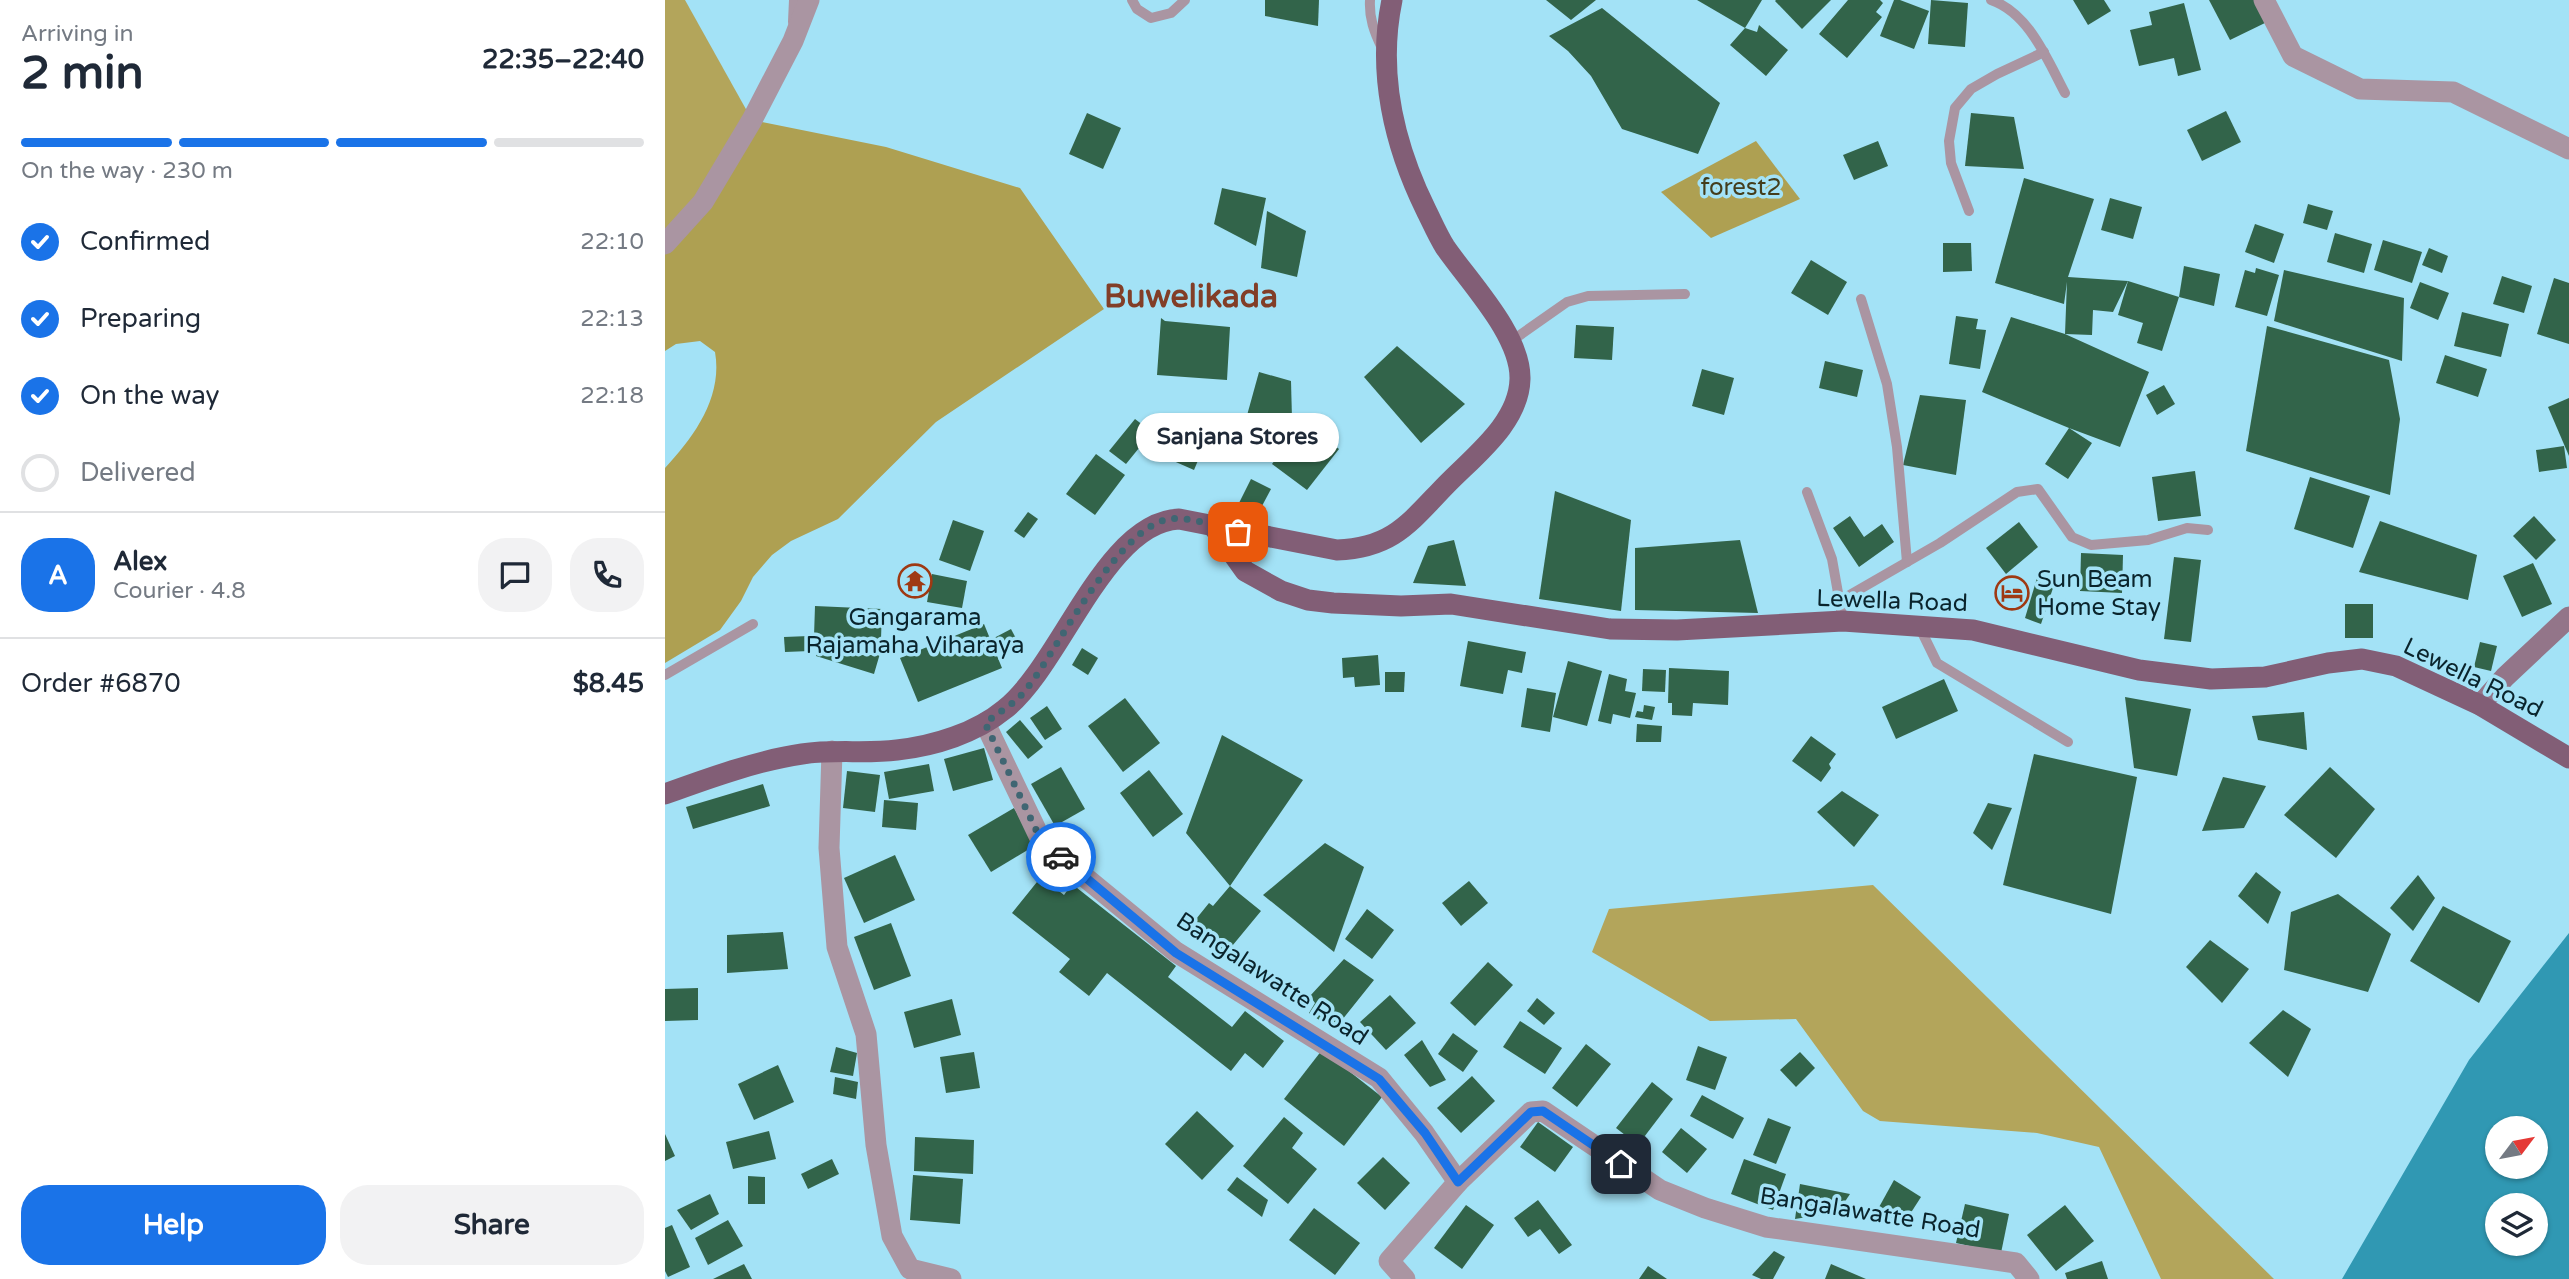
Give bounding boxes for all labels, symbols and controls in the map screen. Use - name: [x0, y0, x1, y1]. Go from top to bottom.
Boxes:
- text: Arriving in: [21, 20, 134, 48]
- text: 22:35–22:40: [482, 44, 644, 75]
- text: 2 min: [21, 46, 144, 101]
- text: On the way · 230 m: [21, 157, 233, 185]
- park label: forest2: [1700, 173, 1782, 202]
- icon: check: [21, 223, 59, 261]
- text: Confirmed: [80, 226, 210, 257]
- text: 22:10: [580, 228, 644, 256]
- district label: Buwelikada: [1104, 278, 1278, 316]
- icon: check: [21, 300, 59, 338]
- text: Preparing: [80, 303, 201, 334]
- text: 22:13: [580, 305, 644, 333]
- icon: check: [21, 377, 59, 415]
- text: On the way: [80, 380, 220, 411]
- text: 22:18: [580, 382, 644, 410]
- callout: Sanjana Stores: [1137, 413, 1339, 462]
- text: Sanjana Stores: [1157, 423, 1318, 451]
- text: Delivered: [80, 457, 196, 488]
- pin: [1208, 502, 1268, 562]
- icon: bag: [1219, 513, 1257, 551]
- button: chat: [478, 538, 552, 612]
- button: phone: [570, 538, 644, 612]
- text: Alex: [113, 546, 167, 577]
- text: A: [48, 560, 68, 591]
- temple icon: Gangarama Rajamaha Viharaya: [896, 562, 934, 600]
- place label: Sun Beam Home Stay: [2037, 565, 2161, 622]
- hotel icon: Sun Beam Home Stay: [1993, 574, 2031, 612]
- text: Courier · 4.8: [113, 577, 246, 605]
- street label: Lewella Road: [1816, 584, 1968, 618]
- place label: Gangarama Rajamaha Viharaya: [805, 603, 1025, 660]
- street label: Lewella Road: [2398, 632, 2548, 724]
- text: Order #6870: [21, 668, 181, 699]
- text: $8.45: [573, 668, 644, 699]
- courier: [1026, 822, 1096, 892]
- icon: car: [1042, 838, 1080, 876]
- street label: Bangalawatte Road: [1171, 906, 1373, 1052]
- north arrow: [2485, 1116, 2548, 1180]
- map controls: [2485, 1116, 2548, 1256]
- pin: [1591, 1134, 1651, 1194]
- icon: home: [1602, 1145, 1640, 1183]
- street label: Bangalawatte Road: [1758, 1181, 1982, 1245]
- button: Help: [21, 1185, 326, 1265]
- button: Share: [340, 1185, 644, 1265]
- button: layers: [2485, 1193, 2548, 1256]

